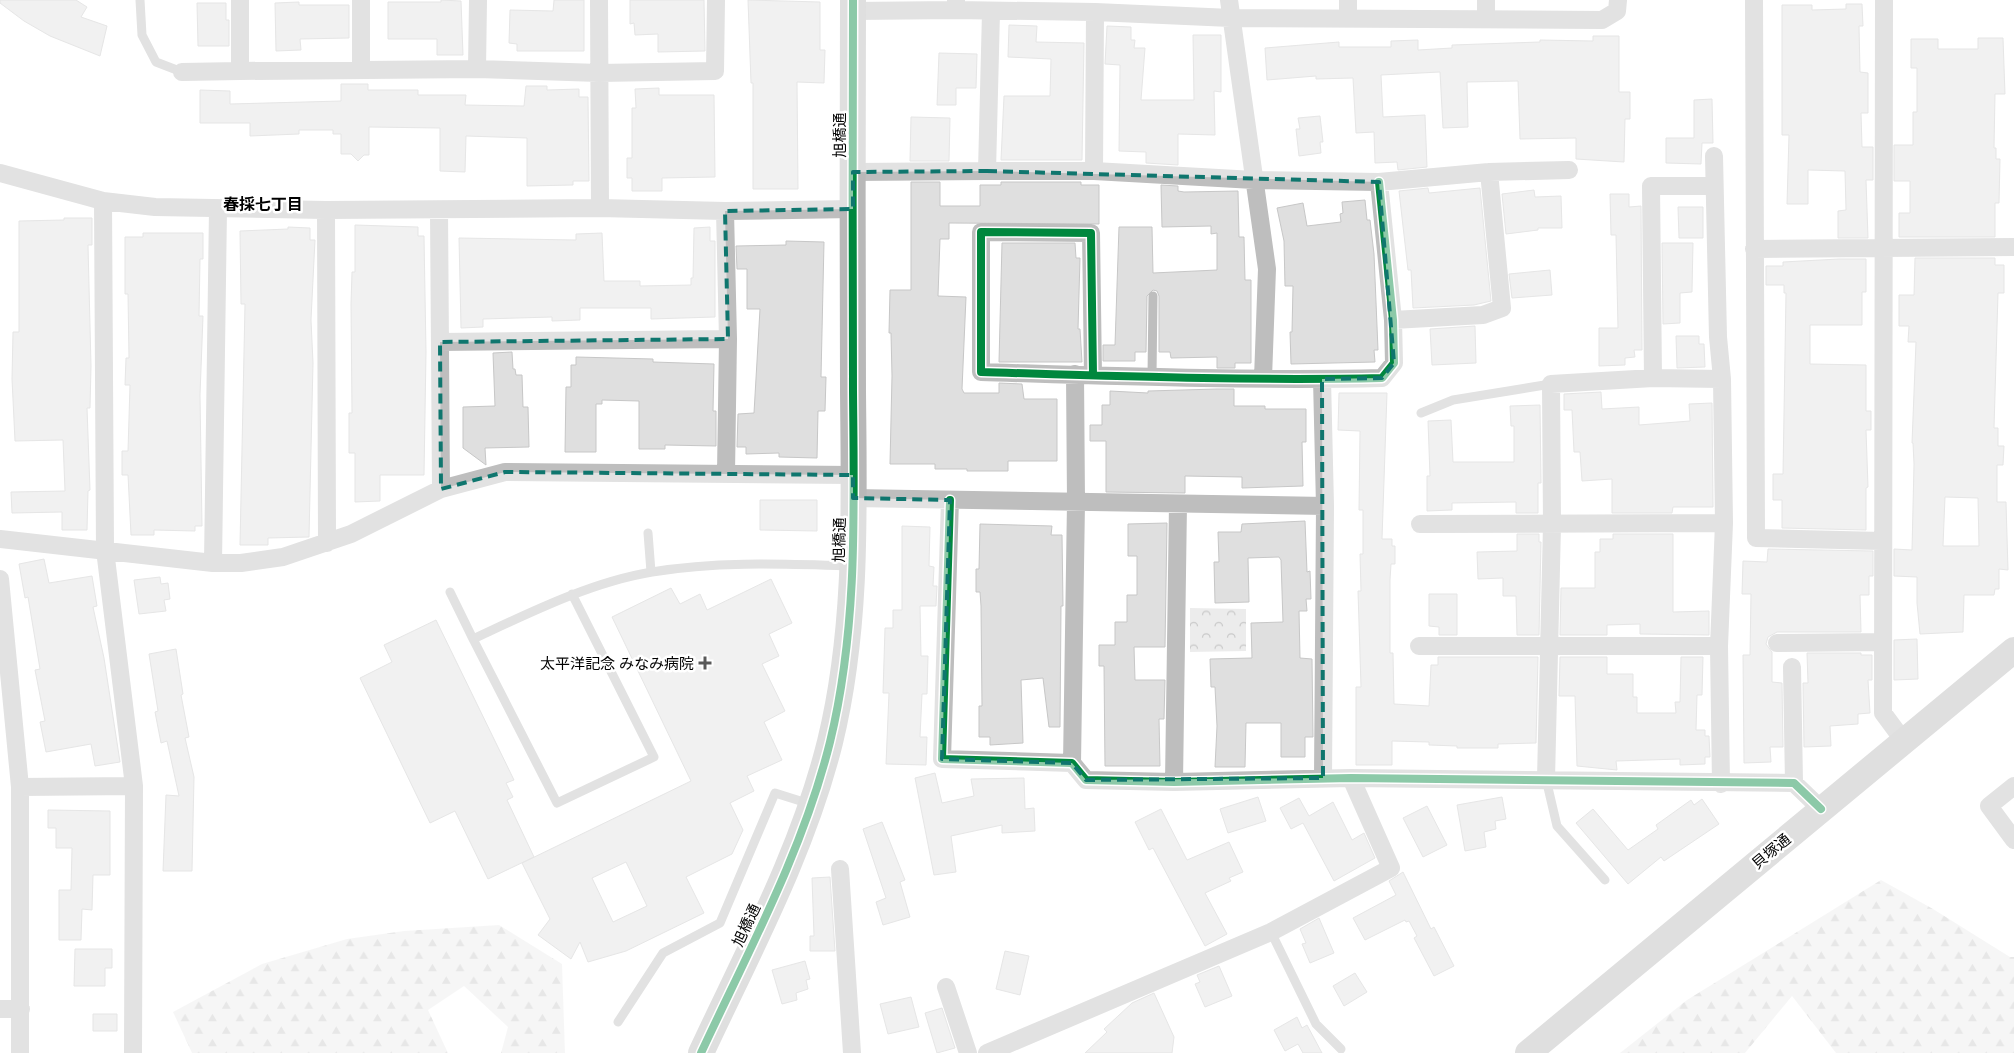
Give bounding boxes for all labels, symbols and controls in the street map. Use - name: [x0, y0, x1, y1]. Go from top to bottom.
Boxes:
- street label: 旭橋通: [829, 112, 850, 158]
- district label: 春採七丁目: [223, 193, 303, 216]
- street label: 旭橋通: [828, 517, 850, 563]
- place label: 太平洋記念 みなみ病院: [540, 653, 694, 674]
- marker: 太平洋記念 みなみ病院: [698, 656, 712, 670]
- street label: 貝塚通: [1747, 828, 1795, 874]
- street label: 旭橋通: [727, 900, 765, 950]

